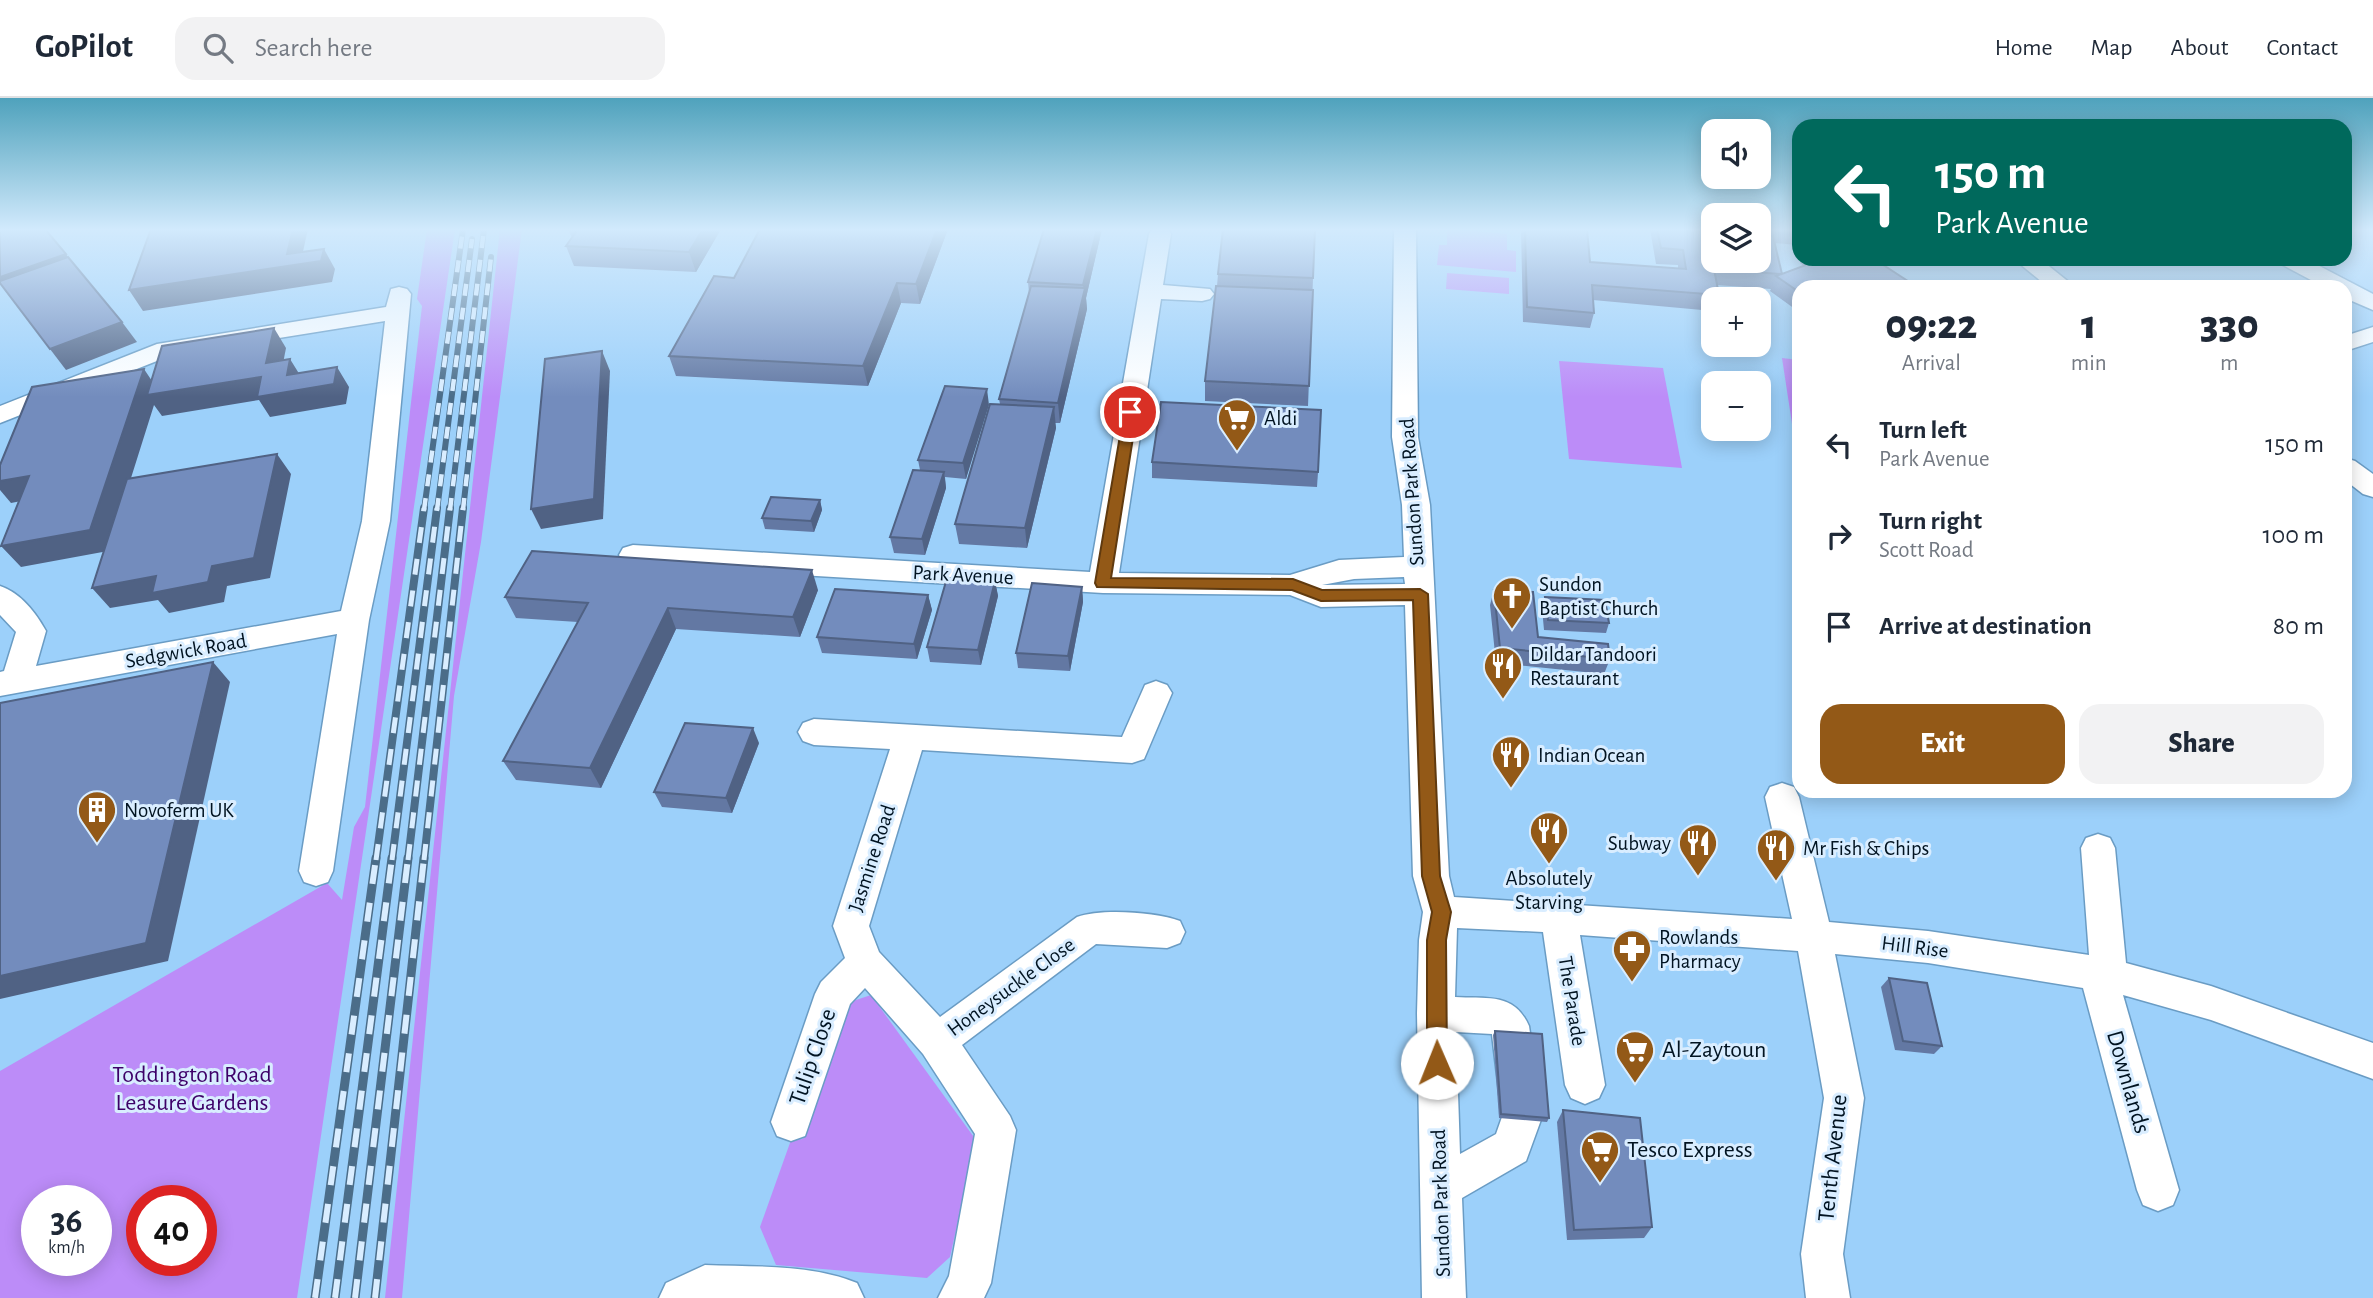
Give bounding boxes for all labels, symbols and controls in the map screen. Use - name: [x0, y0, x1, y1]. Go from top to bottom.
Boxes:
- search box: [175, 17, 665, 80]
- icon: search: [199, 29, 237, 67]
- text: GoPilot: [35, 31, 133, 64]
- text: Search here: [255, 35, 372, 61]
- text: Home: [1995, 36, 2053, 60]
- text: Map: [2091, 36, 2133, 60]
- text: About: [2171, 36, 2228, 60]
- text: Contact: [2266, 36, 2338, 60]
- map controls: [1701, 119, 1771, 441]
- button: sound: [1701, 119, 1771, 189]
- icon: left: [1820, 147, 1911, 238]
- text: 150 m: [1935, 149, 2046, 198]
- button: layers: [1701, 203, 1771, 273]
- text: Park Avenue: [1935, 207, 2089, 239]
- button: +: [1701, 287, 1771, 357]
- text: 09:22: [1885, 304, 1977, 346]
- text: 1: [2081, 304, 2096, 346]
- text: 330: [2200, 304, 2259, 346]
- text: Arrival: [1902, 352, 1961, 375]
- text: min: [2071, 352, 2107, 375]
- text: m: [2220, 352, 2239, 375]
- button: −: [1701, 371, 1771, 441]
- pin: [1100, 382, 1160, 442]
- icon: arrive: [1111, 393, 1149, 431]
- supermarket icon: Aldi: [1216, 397, 1258, 452]
- place label: Aldi: [1264, 408, 1297, 429]
- street label: Sundon Park Road: [1396, 417, 1428, 567]
- text: Turn left: [1879, 417, 1967, 443]
- icon: left: [1820, 426, 1858, 464]
- text: 150 m: [2265, 431, 2324, 457]
- text: Park Avenue: [1879, 448, 1990, 471]
- text: Turn right: [1879, 508, 1982, 534]
- icon: right: [1820, 517, 1858, 555]
- text: 100 m: [2263, 522, 2324, 548]
- text: Scott Road: [1879, 539, 1974, 562]
- street label: Park Avenue: [912, 562, 1014, 588]
- place label: Sundon Baptist Church: [1539, 574, 1659, 619]
- church icon: Sundon Baptist Church: [1491, 575, 1533, 630]
- icon: arrive: [1820, 608, 1858, 646]
- text: Arrive at destination: [1879, 613, 2092, 639]
- text: 80 m: [2273, 613, 2324, 639]
- street label: Sedgwick Road: [124, 630, 248, 672]
- place label: Dildar Tandoori Restaurant: [1530, 644, 1657, 689]
- restaurant icon: Dildar Tandoori Restaurant: [1482, 645, 1524, 700]
- button: Exit: [1820, 704, 2065, 784]
- button: Share: [2079, 704, 2324, 784]
- restaurant icon: Indian Ocean: [1490, 734, 1532, 789]
- place label: Indian Ocean: [1538, 745, 1645, 766]
- building icon: Novoferm UK: [76, 789, 118, 844]
- place label: Novoferm UK: [124, 800, 234, 821]
- street label: Jasmine Road: [845, 802, 899, 914]
- restaurant icon: Absolutely Starving: [1528, 810, 1570, 865]
- restaurant icon: Subway: [1677, 822, 1719, 877]
- restaurant icon: Mr Fish & Chips: [1755, 827, 1797, 882]
- place label: Subway: [1608, 833, 1671, 854]
- place label: Mr Fish & Chips: [1803, 838, 1929, 859]
- place label: Absolutely Starving: [1505, 868, 1593, 913]
- place label: Rowlands Pharmacy: [1659, 927, 1741, 972]
- pharmacy icon: Rowlands Pharmacy: [1611, 928, 1653, 983]
- street label: Hill Rise: [1880, 932, 1950, 962]
- street label: Honeysuckle Close: [943, 934, 1079, 1040]
- street label: The Parade: [1555, 955, 1589, 1047]
- street label: Tulip Close: [785, 1006, 841, 1108]
- position arrow: [1400, 1026, 1474, 1100]
- street label: Downlands: [2102, 1028, 2154, 1136]
- supermarket icon: Al-Zaytoun: [1614, 1029, 1656, 1084]
- place label: Al-Zaytoun: [1662, 1038, 1766, 1062]
- park label: Toddington Road Leasure Gardens: [112, 1063, 272, 1115]
- street label: Tenth Avenue: [1814, 1093, 1852, 1223]
- street label: Sundon Park Road: [1428, 1129, 1454, 1277]
- supermarket icon: Tesco Express: [1579, 1129, 1621, 1184]
- place label: Tesco Express: [1627, 1138, 1753, 1162]
- speed limit sign: 40: [126, 1185, 217, 1276]
- text: 36: [50, 1204, 82, 1239]
- text: km/h: [48, 1239, 85, 1257]

